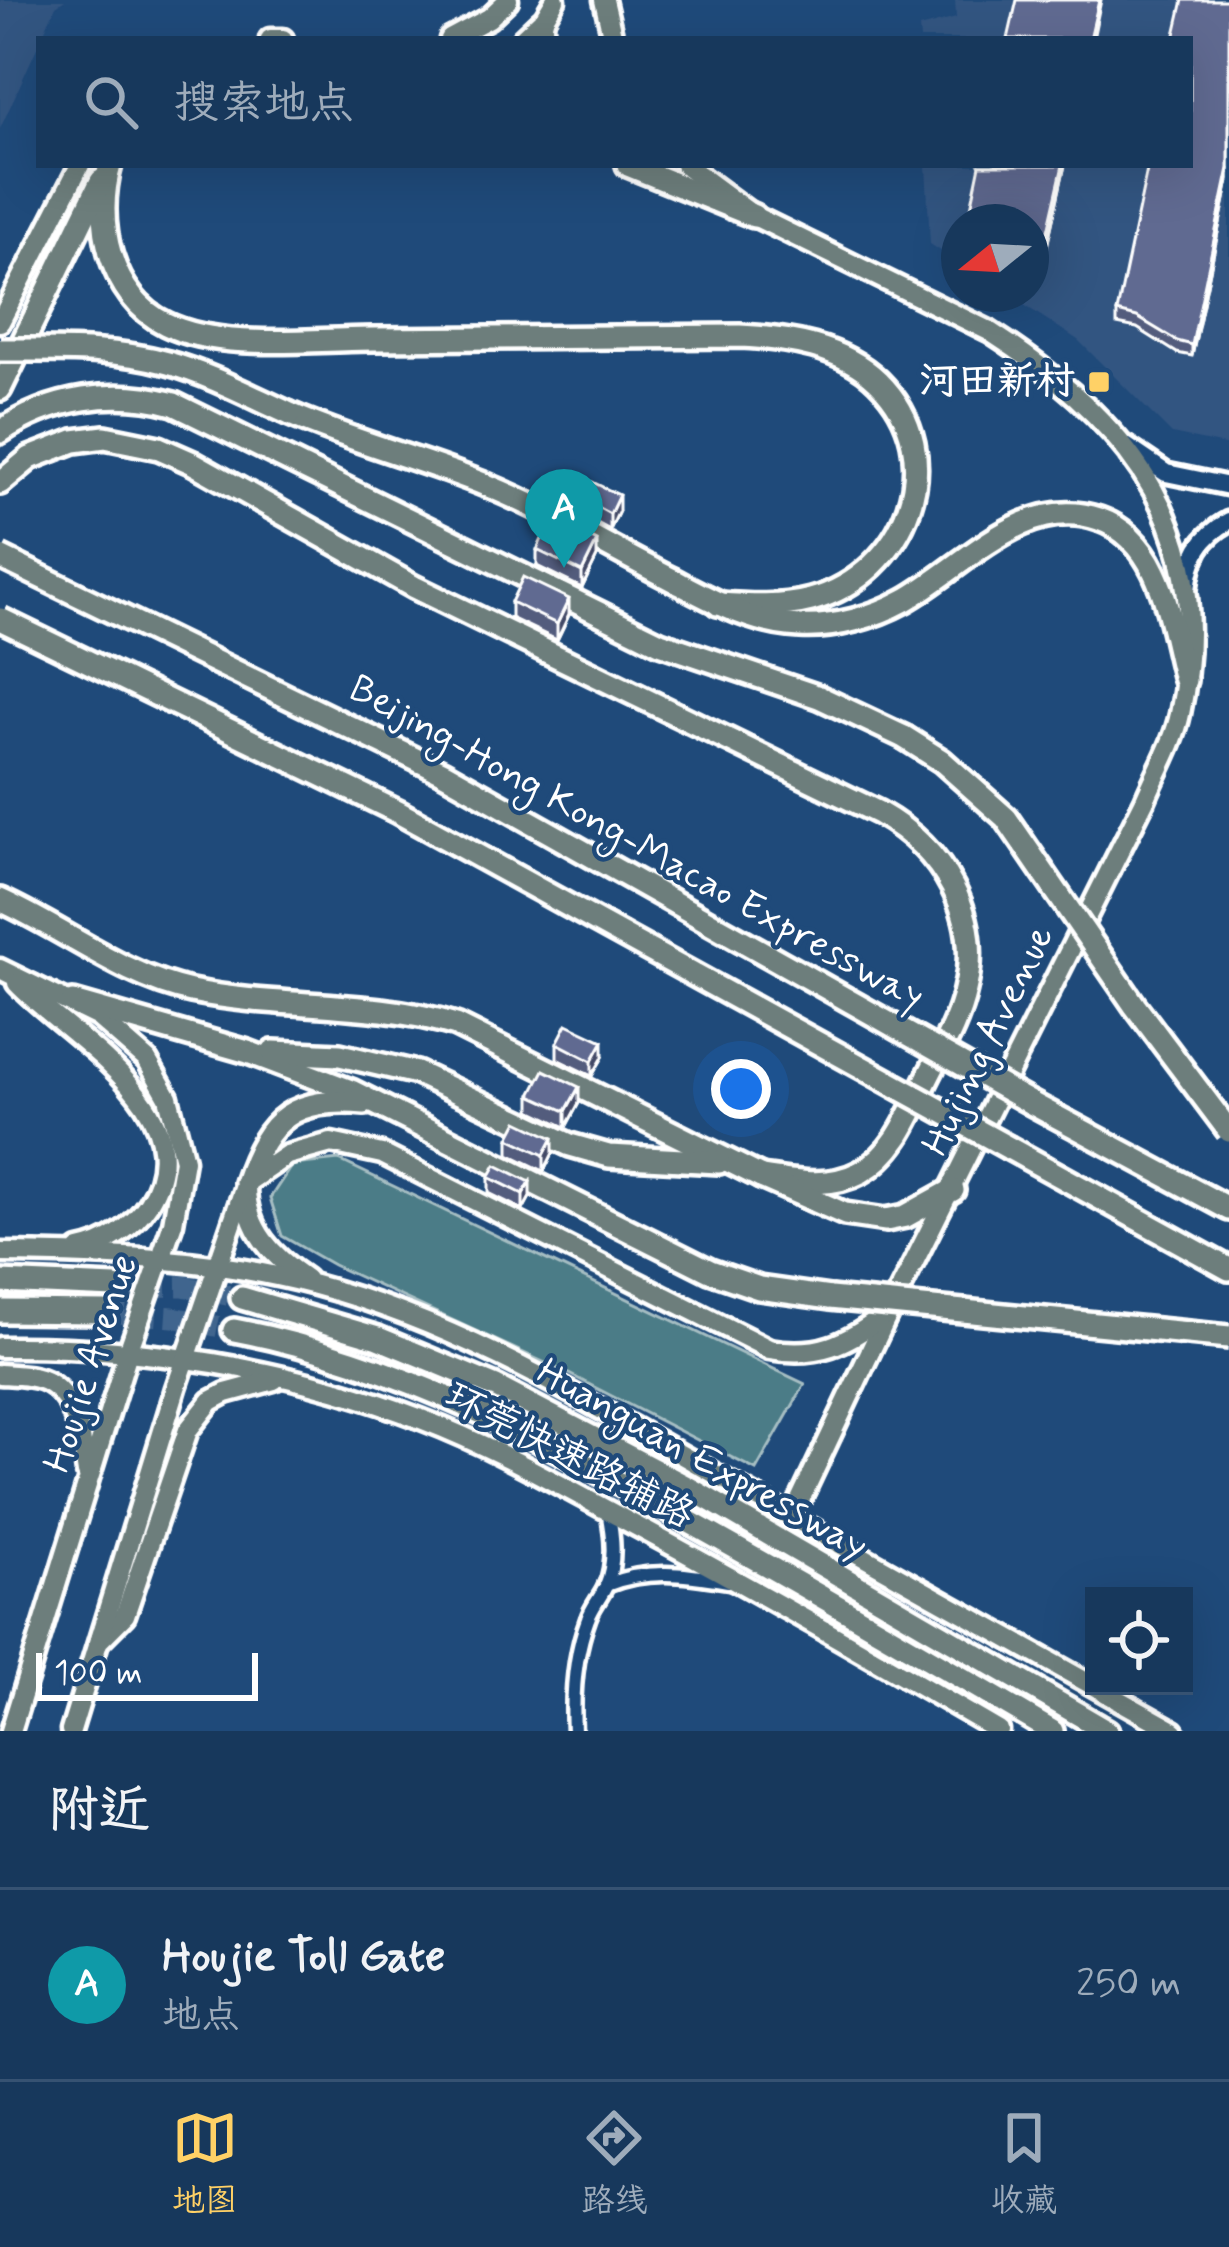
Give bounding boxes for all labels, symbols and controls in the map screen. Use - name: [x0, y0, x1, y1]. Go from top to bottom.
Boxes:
- search box: [36, 36, 1193, 168]
- icon: search: [78, 69, 144, 135]
- text: 搜索地点: [174, 75, 354, 134]
- north arrow: [941, 204, 1049, 312]
- place label: 河田新村: [919, 357, 1075, 408]
- marker: 河田新村: [1086, 369, 1112, 395]
- pin: A: [525, 469, 603, 568]
- street label: Beijing-Hong Kong-Macao Expressway: [338, 664, 933, 1027]
- street label: Hujing Avenue: [911, 917, 1067, 1165]
- your location: [711, 1059, 771, 1119]
- street label: Houjie Avenue: [33, 1249, 151, 1479]
- street label: Huanguan Expressway: [526, 1348, 877, 1575]
- street label: 环莞快速路辅路: [436, 1372, 702, 1542]
- map controls: [1085, 1587, 1193, 1695]
- button: locate: [1085, 1587, 1193, 1695]
- scale bar: [36, 1647, 258, 1700]
- text: 100 m: [54, 1652, 143, 1696]
- text: 附近: [48, 1779, 150, 1845]
- text: Houjie Toll Gate: [162, 1928, 446, 1987]
- text: A: [74, 1959, 100, 2010]
- text: 250 m: [1076, 1959, 1181, 2010]
- text: 地点: [162, 1991, 240, 2042]
- tab: 地图: [172, 2105, 238, 2224]
- tab: 路线: [581, 2105, 647, 2224]
- tab: 收藏: [991, 2105, 1057, 2224]

